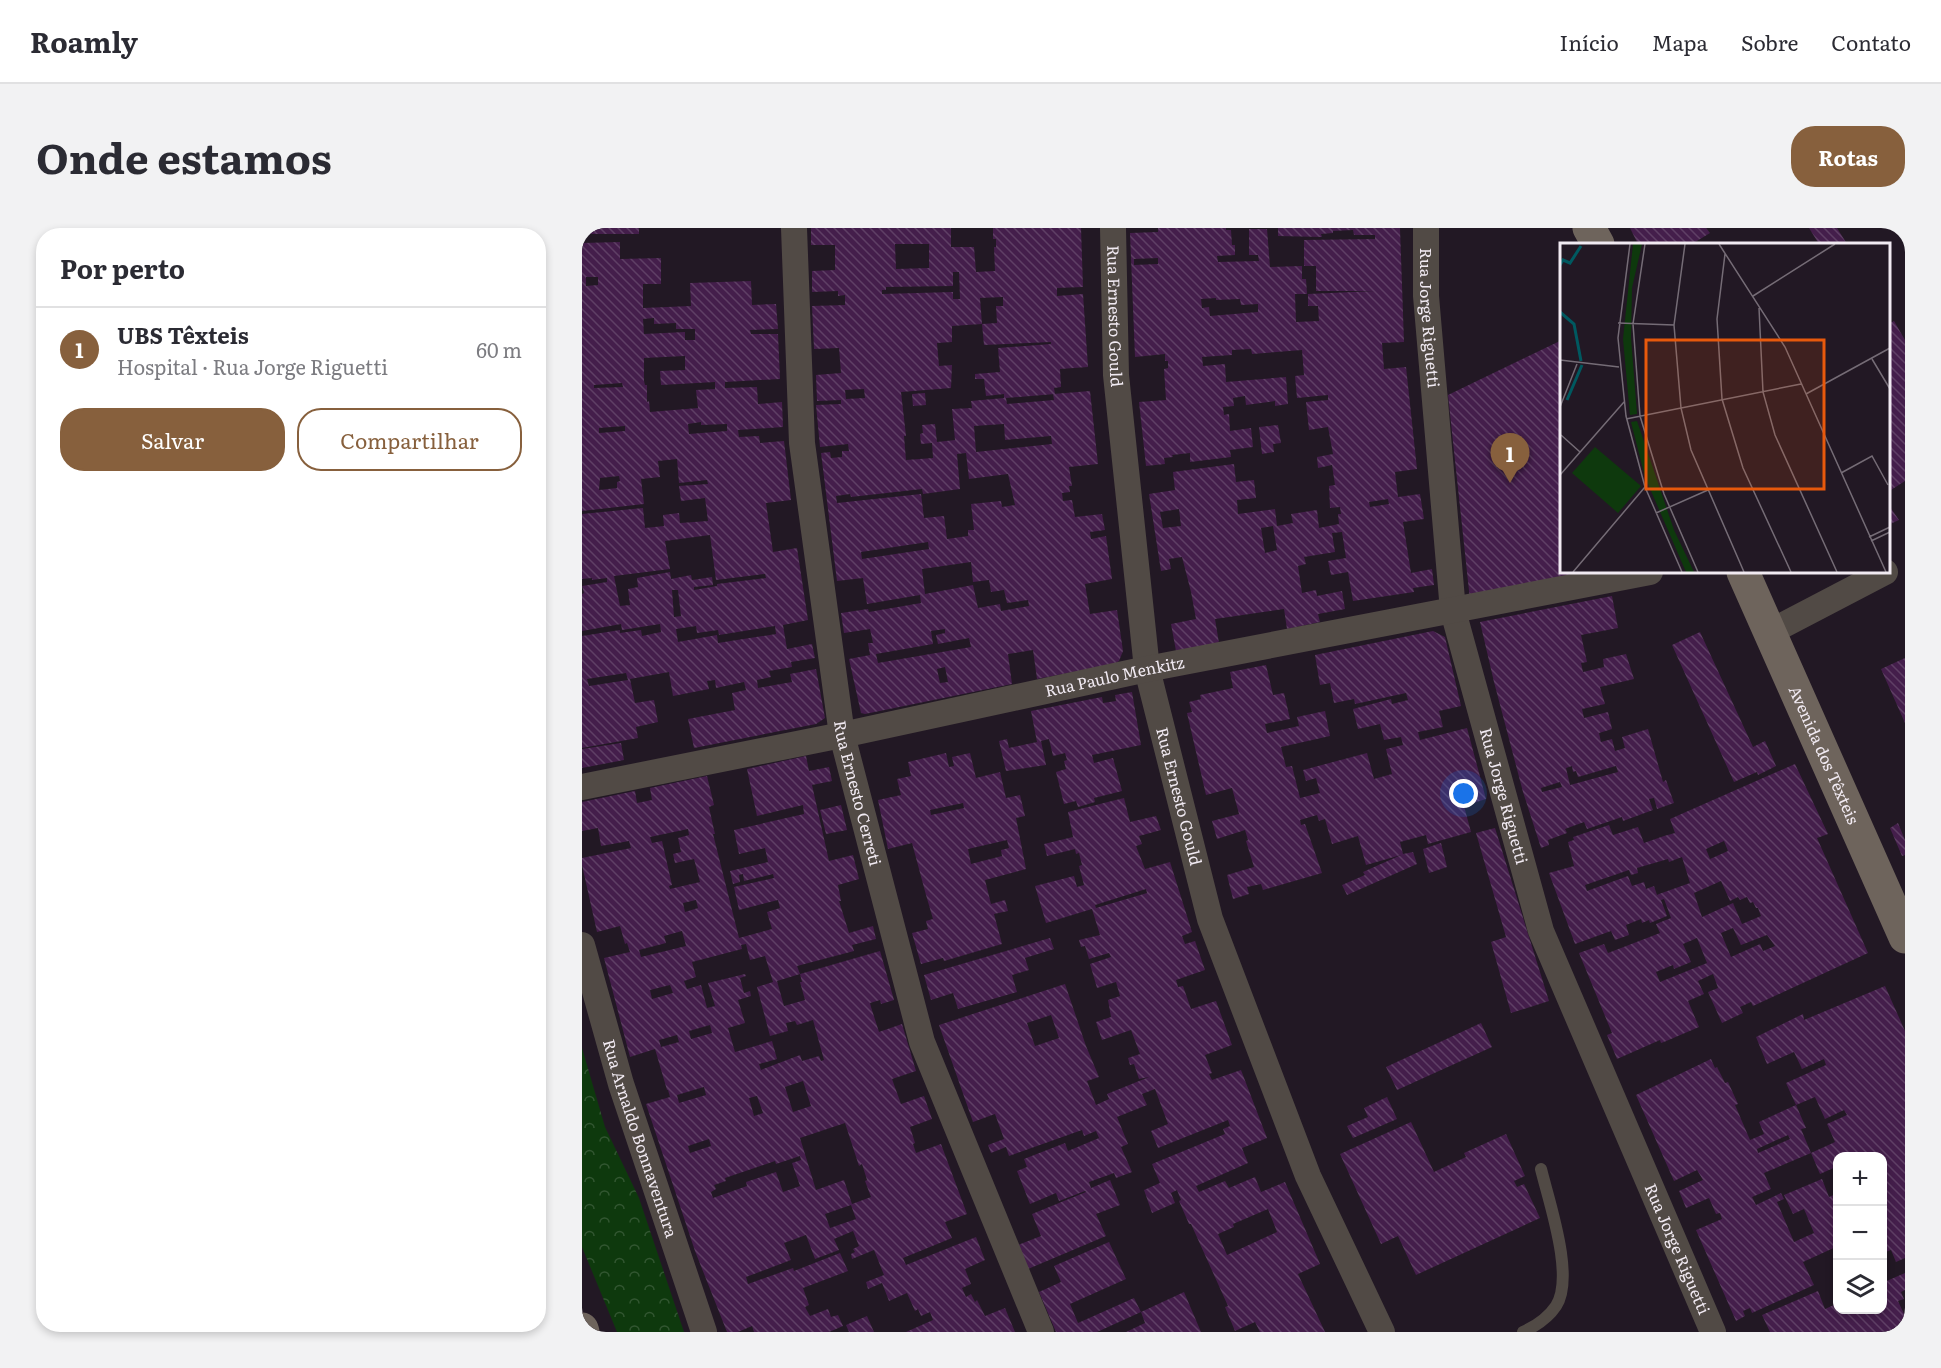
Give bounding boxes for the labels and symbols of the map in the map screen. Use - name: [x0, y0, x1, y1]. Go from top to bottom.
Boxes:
- inset map: [1560, 243, 1890, 573]
- street label: Rua Ernesto Gould: [1102, 245, 1130, 388]
- street label: Rua Jorge Riguetti: [1415, 248, 1447, 389]
- pin: 1: [1490, 434, 1530, 483]
- street label: Rua Paulo Menkitz: [1042, 649, 1186, 702]
- street label: Avenida dos Têxteis: [1784, 681, 1866, 828]
- street label: Rua Ernesto Cerreti: [829, 719, 889, 868]
- street label: Rua Ernesto Gould: [1151, 724, 1209, 868]
- street label: Rua Jorge Riguetti: [1475, 725, 1535, 867]
- your location: [1449, 779, 1478, 808]
- street label: Rua Arnaldo Bonnaventura: [598, 1036, 685, 1241]
- street label: Rua Jorge Riguetti: [1640, 1179, 1717, 1318]

